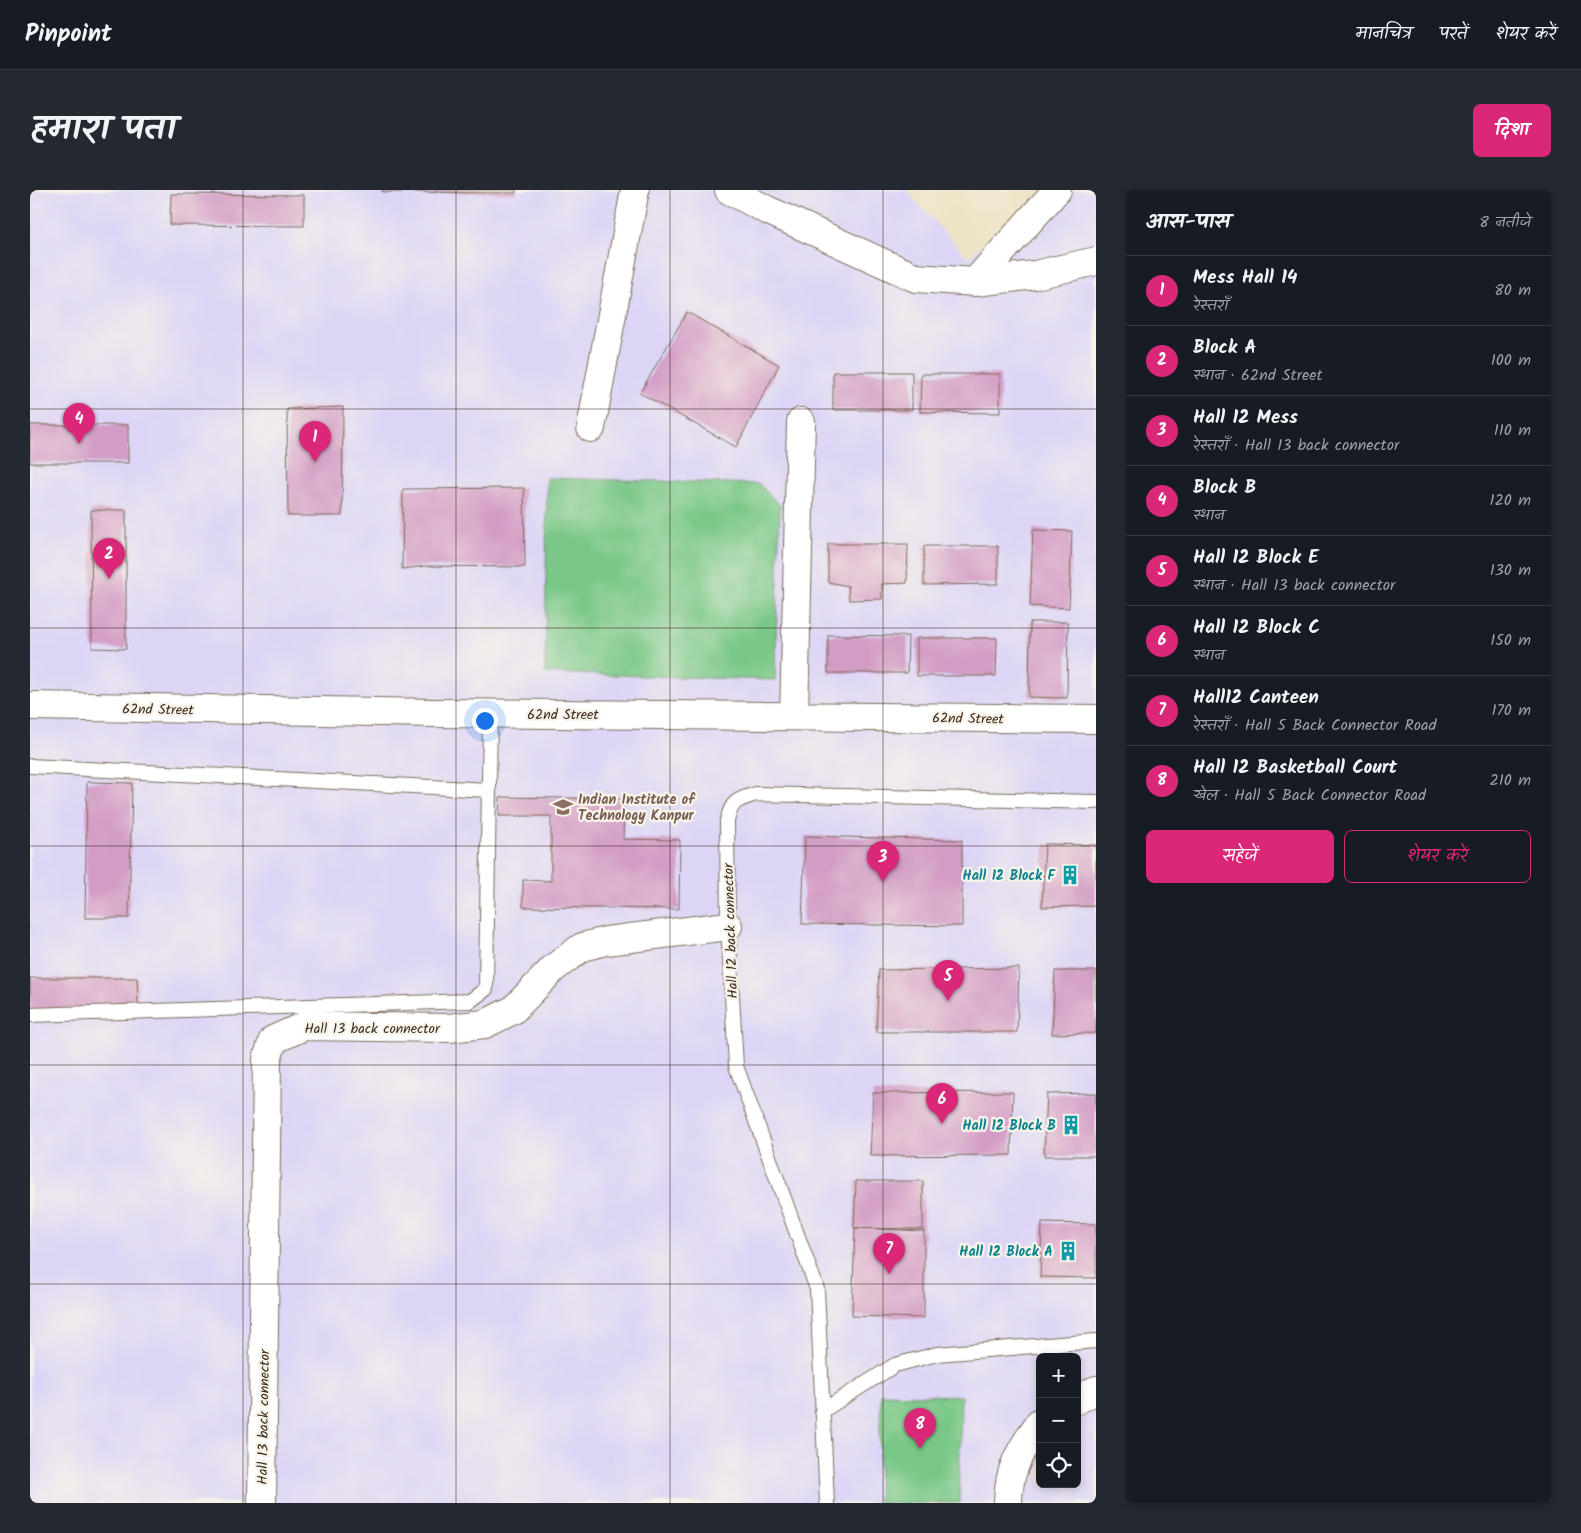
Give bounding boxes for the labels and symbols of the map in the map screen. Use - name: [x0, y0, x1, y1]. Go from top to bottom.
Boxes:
- pin: 4: [63, 403, 95, 444]
- pin: 1: [299, 421, 331, 462]
- pin: 2: [93, 538, 125, 579]
- street label: 62nd Street: [122, 698, 194, 722]
- street label: 62nd Street: [527, 704, 599, 726]
- street label: 62nd Street: [932, 707, 1004, 731]
- your location: [472, 708, 498, 734]
- place label: Indian Institute of Technology Kanpur: [578, 789, 696, 827]
- school or university icon: Indian Institute of Technology Kanpur: [552, 796, 574, 818]
- pin: 3: [867, 841, 899, 882]
- street label: Hall 12 back connector: [718, 862, 744, 999]
- building icon: Hall 12 Block F: [1059, 864, 1081, 886]
- place label: Hall 12 Block F: [963, 865, 1056, 887]
- pin: 5: [932, 960, 964, 1001]
- street label: Hall 13 back connector: [304, 1018, 441, 1040]
- pin: 6: [926, 1083, 958, 1124]
- building icon: Hall 12 Block B: [1060, 1114, 1082, 1136]
- place label: Hall 12 Block B: [962, 1115, 1056, 1137]
- pin: 7: [873, 1233, 905, 1274]
- building icon: Hall 12 Block A: [1057, 1240, 1079, 1262]
- place label: Hall 12 Block A: [959, 1241, 1053, 1263]
- street label: Hall 13 back connector: [252, 1348, 276, 1485]
- pin: 8: [904, 1408, 936, 1449]

